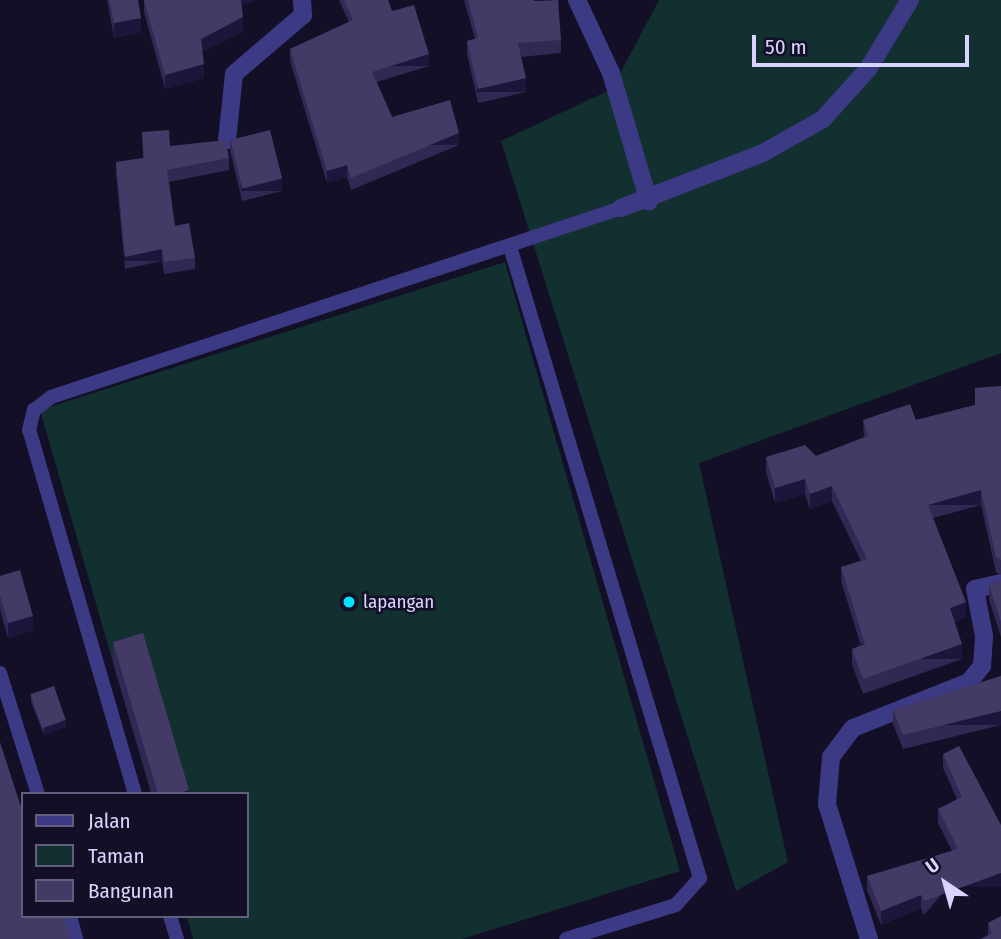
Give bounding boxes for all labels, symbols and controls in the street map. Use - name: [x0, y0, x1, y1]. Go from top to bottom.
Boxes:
- scale bar: [756, 21, 973, 65]
- text: 50 m: [765, 34, 807, 60]
- place label: lapangan: [363, 591, 434, 613]
- marker: lapangan: [341, 594, 357, 610]
- legend: [21, 792, 248, 918]
- text: Jalan: [88, 808, 131, 834]
- text: Taman: [88, 843, 144, 869]
- north arrow: [910, 848, 980, 918]
- text: U: [921, 853, 944, 878]
- text: Bangunan: [88, 878, 174, 904]

